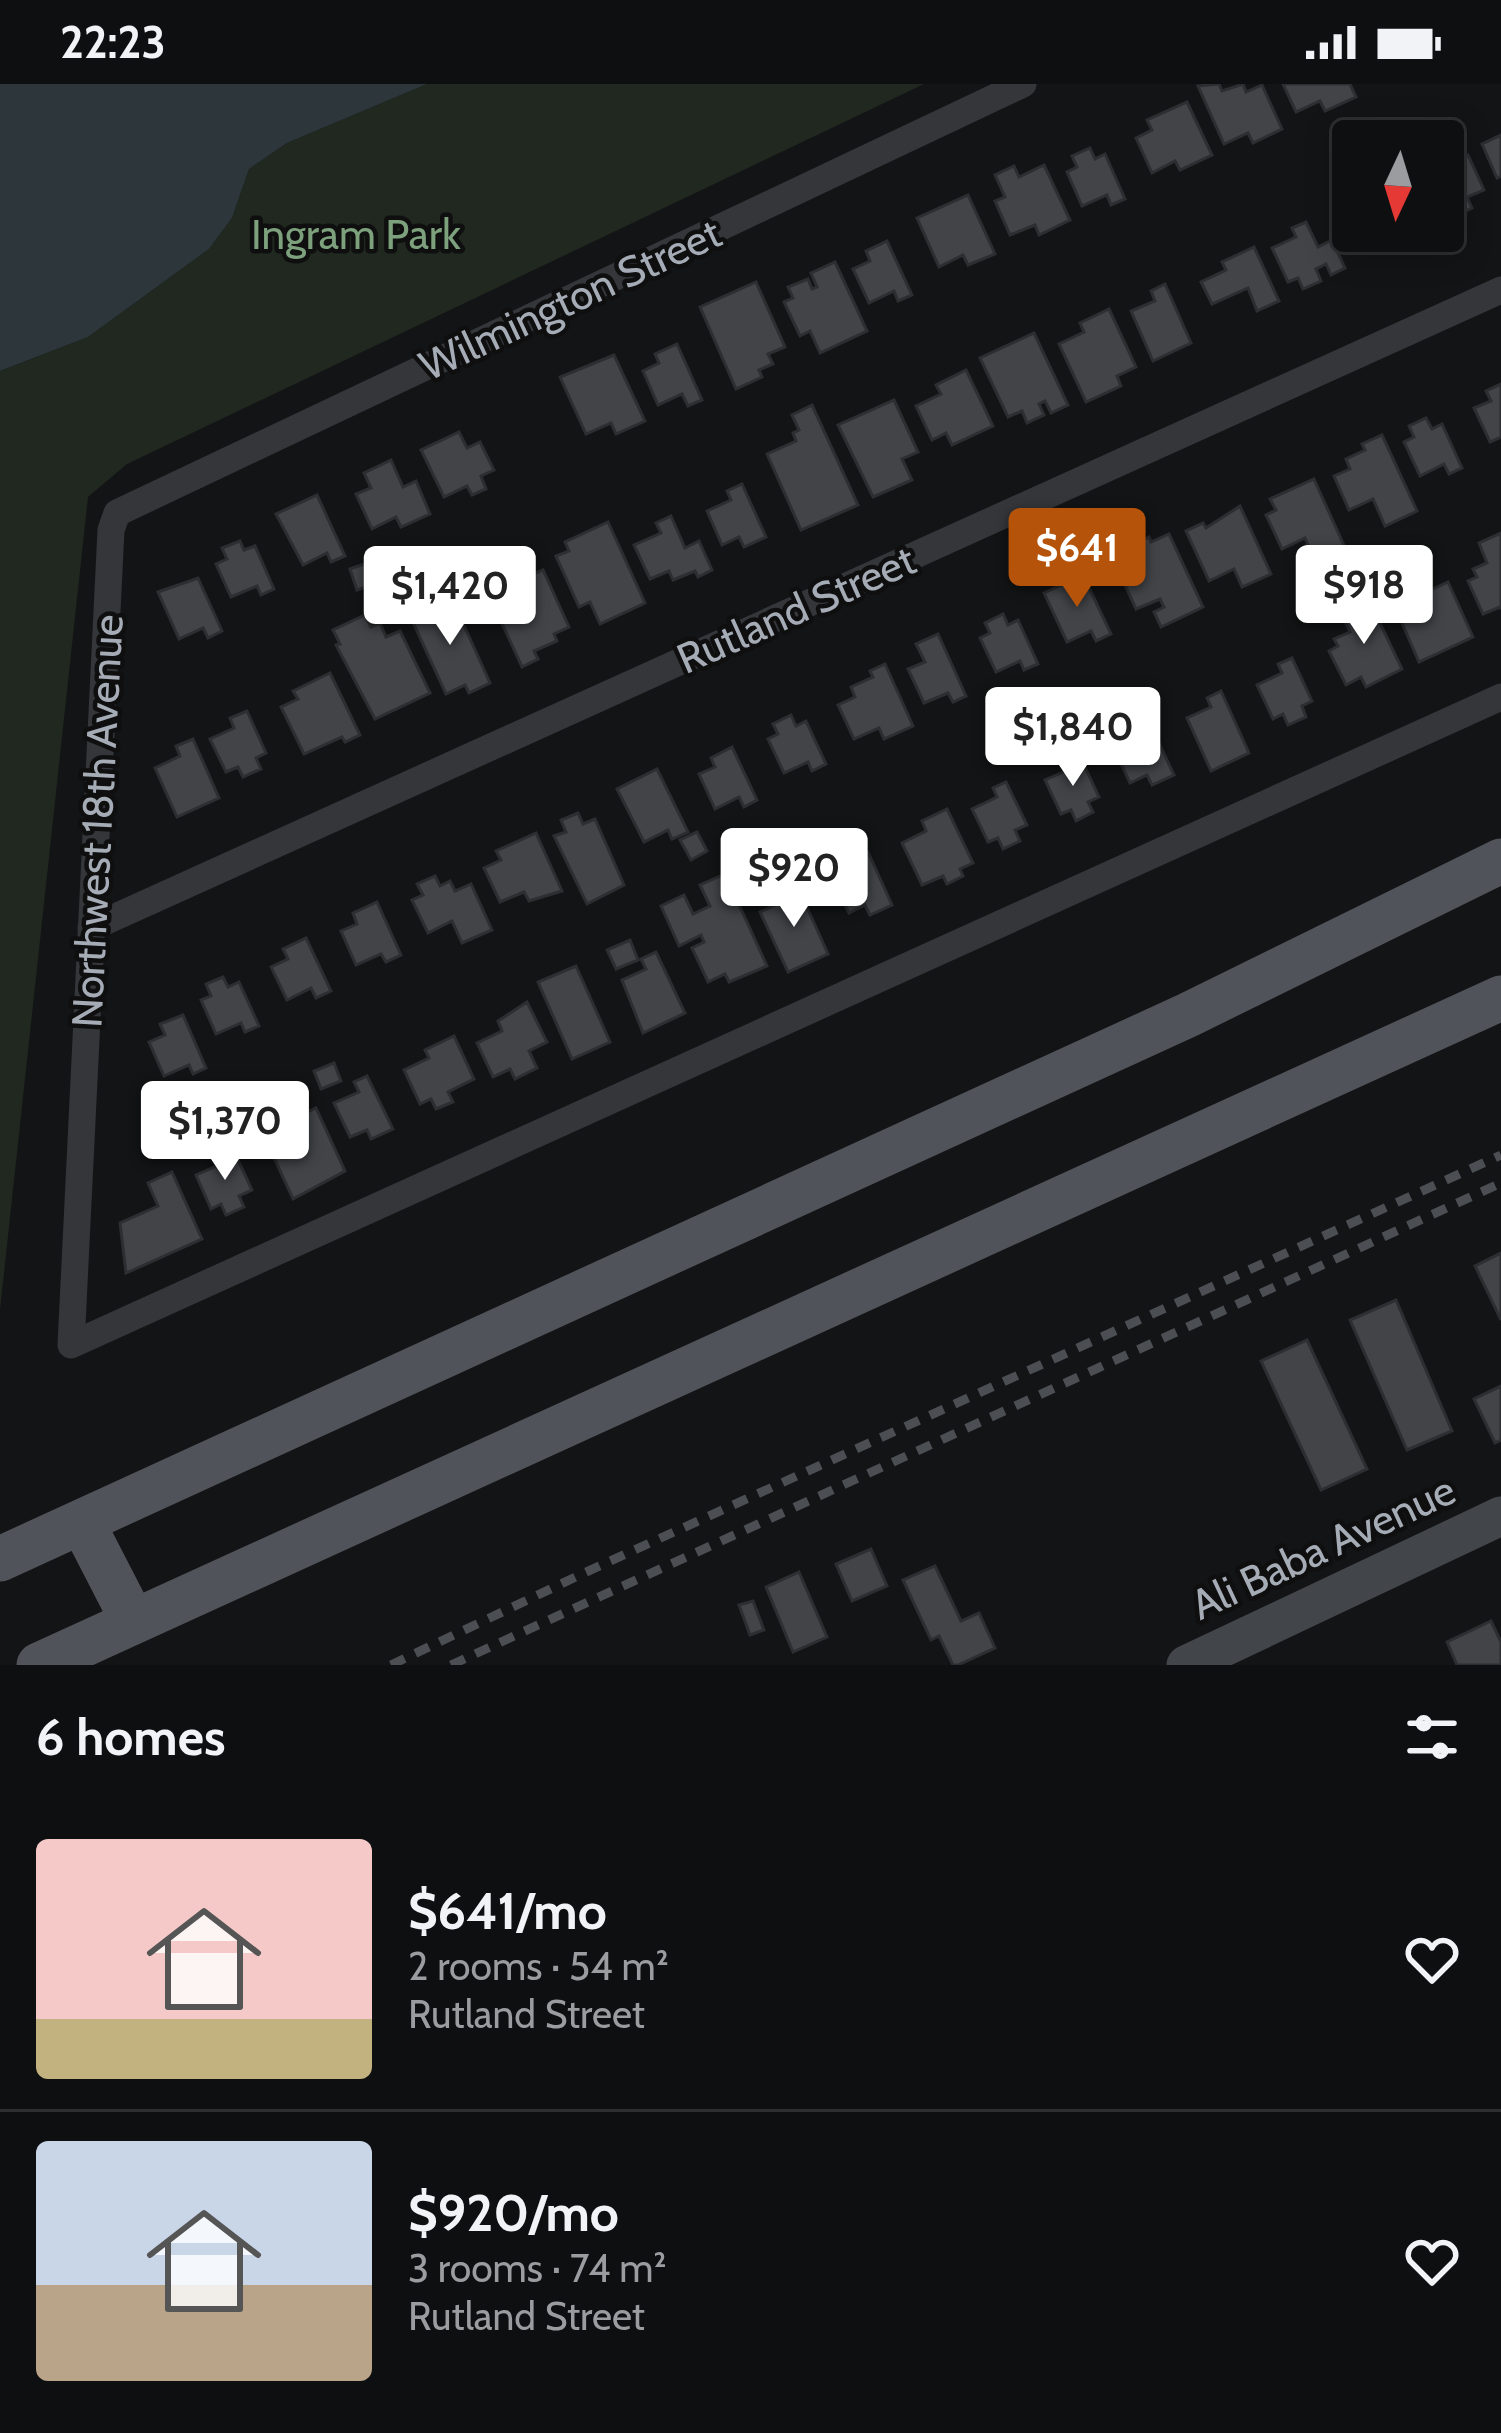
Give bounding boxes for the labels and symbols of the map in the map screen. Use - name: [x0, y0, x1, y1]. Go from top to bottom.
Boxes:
- north arrow: [1332, 120, 1464, 252]
- street label: Wilmington Street: [411, 206, 729, 392]
- park label: Ingram Park: [251, 208, 461, 260]
- pin: $641: [1006, 508, 1148, 610]
- street label: Rutland Street: [669, 533, 923, 685]
- pin: $918: [1293, 545, 1435, 647]
- pin: $1,420: [352, 546, 548, 648]
- street label: Northwest 18th Avenue: [60, 613, 134, 1029]
- pin: $1,840: [975, 687, 1171, 789]
- pin: $920: [723, 828, 865, 930]
- pin: $1,370: [127, 1081, 323, 1183]
- street label: Ali Baba Avenue: [1183, 1463, 1463, 1631]

